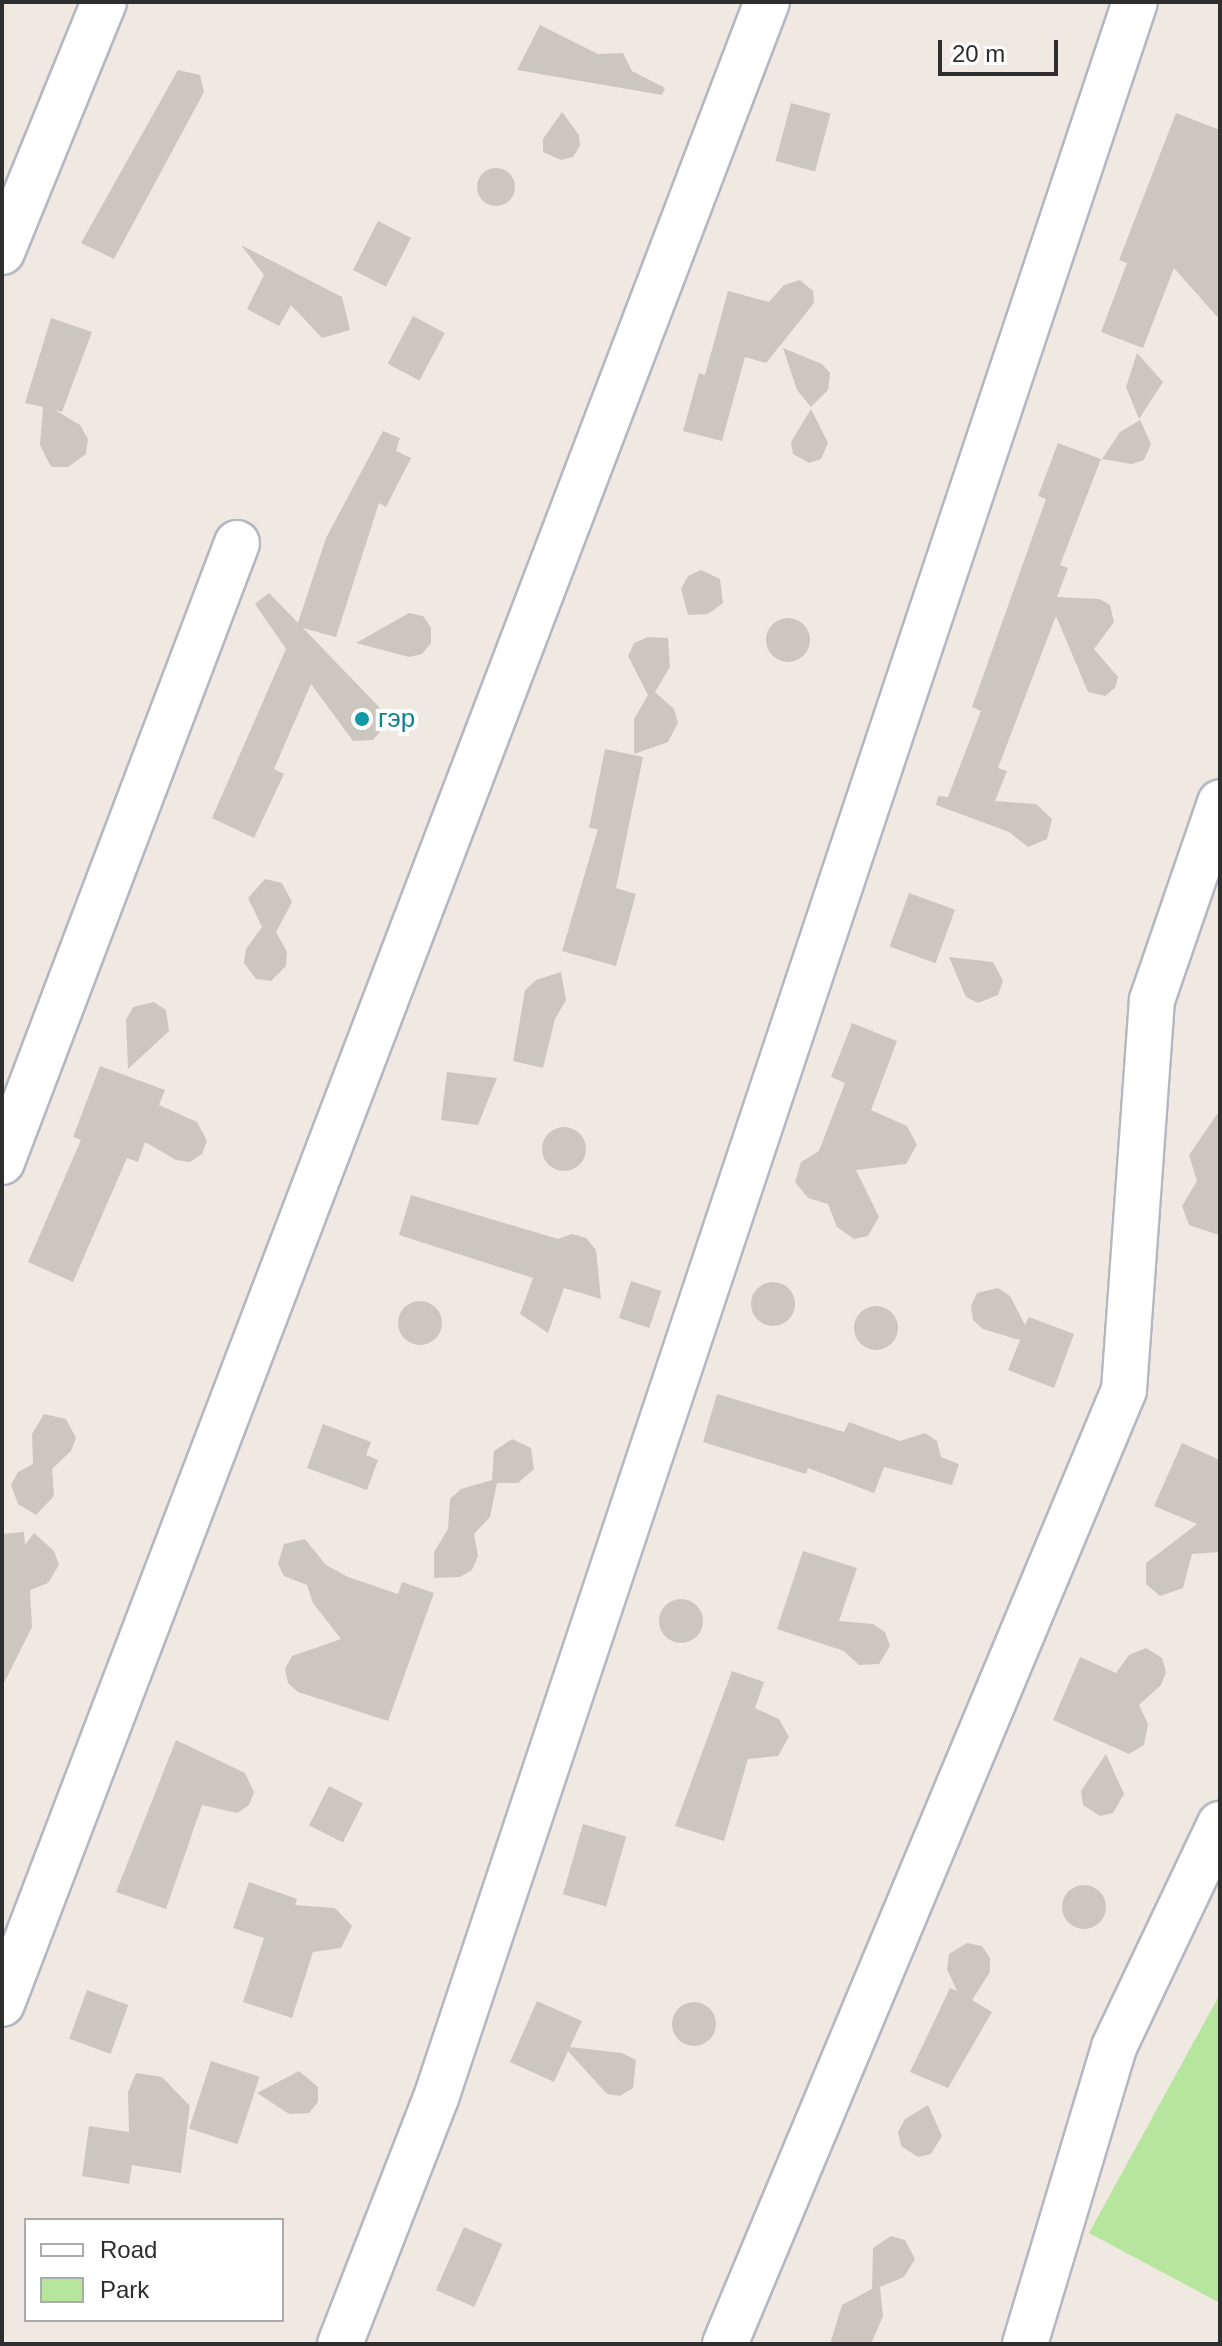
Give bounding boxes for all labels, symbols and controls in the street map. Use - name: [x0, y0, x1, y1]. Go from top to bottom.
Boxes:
- scale bar: [942, 24, 1062, 74]
- text: 20 m: [952, 40, 1005, 67]
- place label: гэр: [378, 703, 415, 735]
- marker: гэр: [353, 710, 371, 728]
- legend: [24, 2218, 284, 2322]
- text: Road: [100, 2236, 157, 2263]
- text: Park: [100, 2276, 149, 2303]

